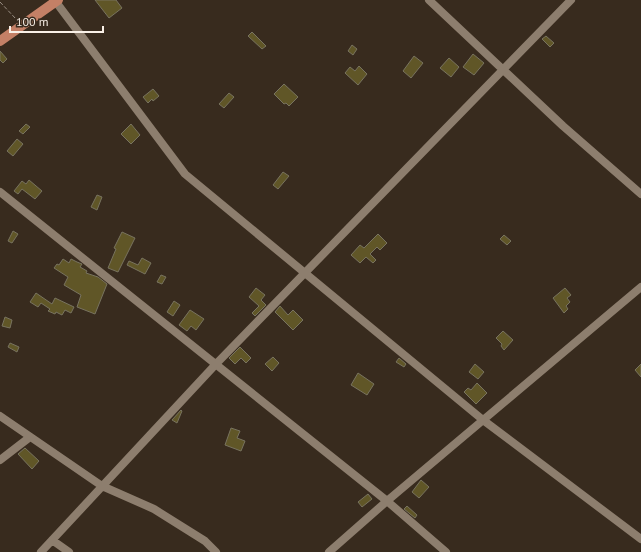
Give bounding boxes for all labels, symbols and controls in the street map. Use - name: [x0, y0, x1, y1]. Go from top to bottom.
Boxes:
- scale bar: [10, 8, 103, 34]
- text: 100 m: [16, 14, 49, 29]

